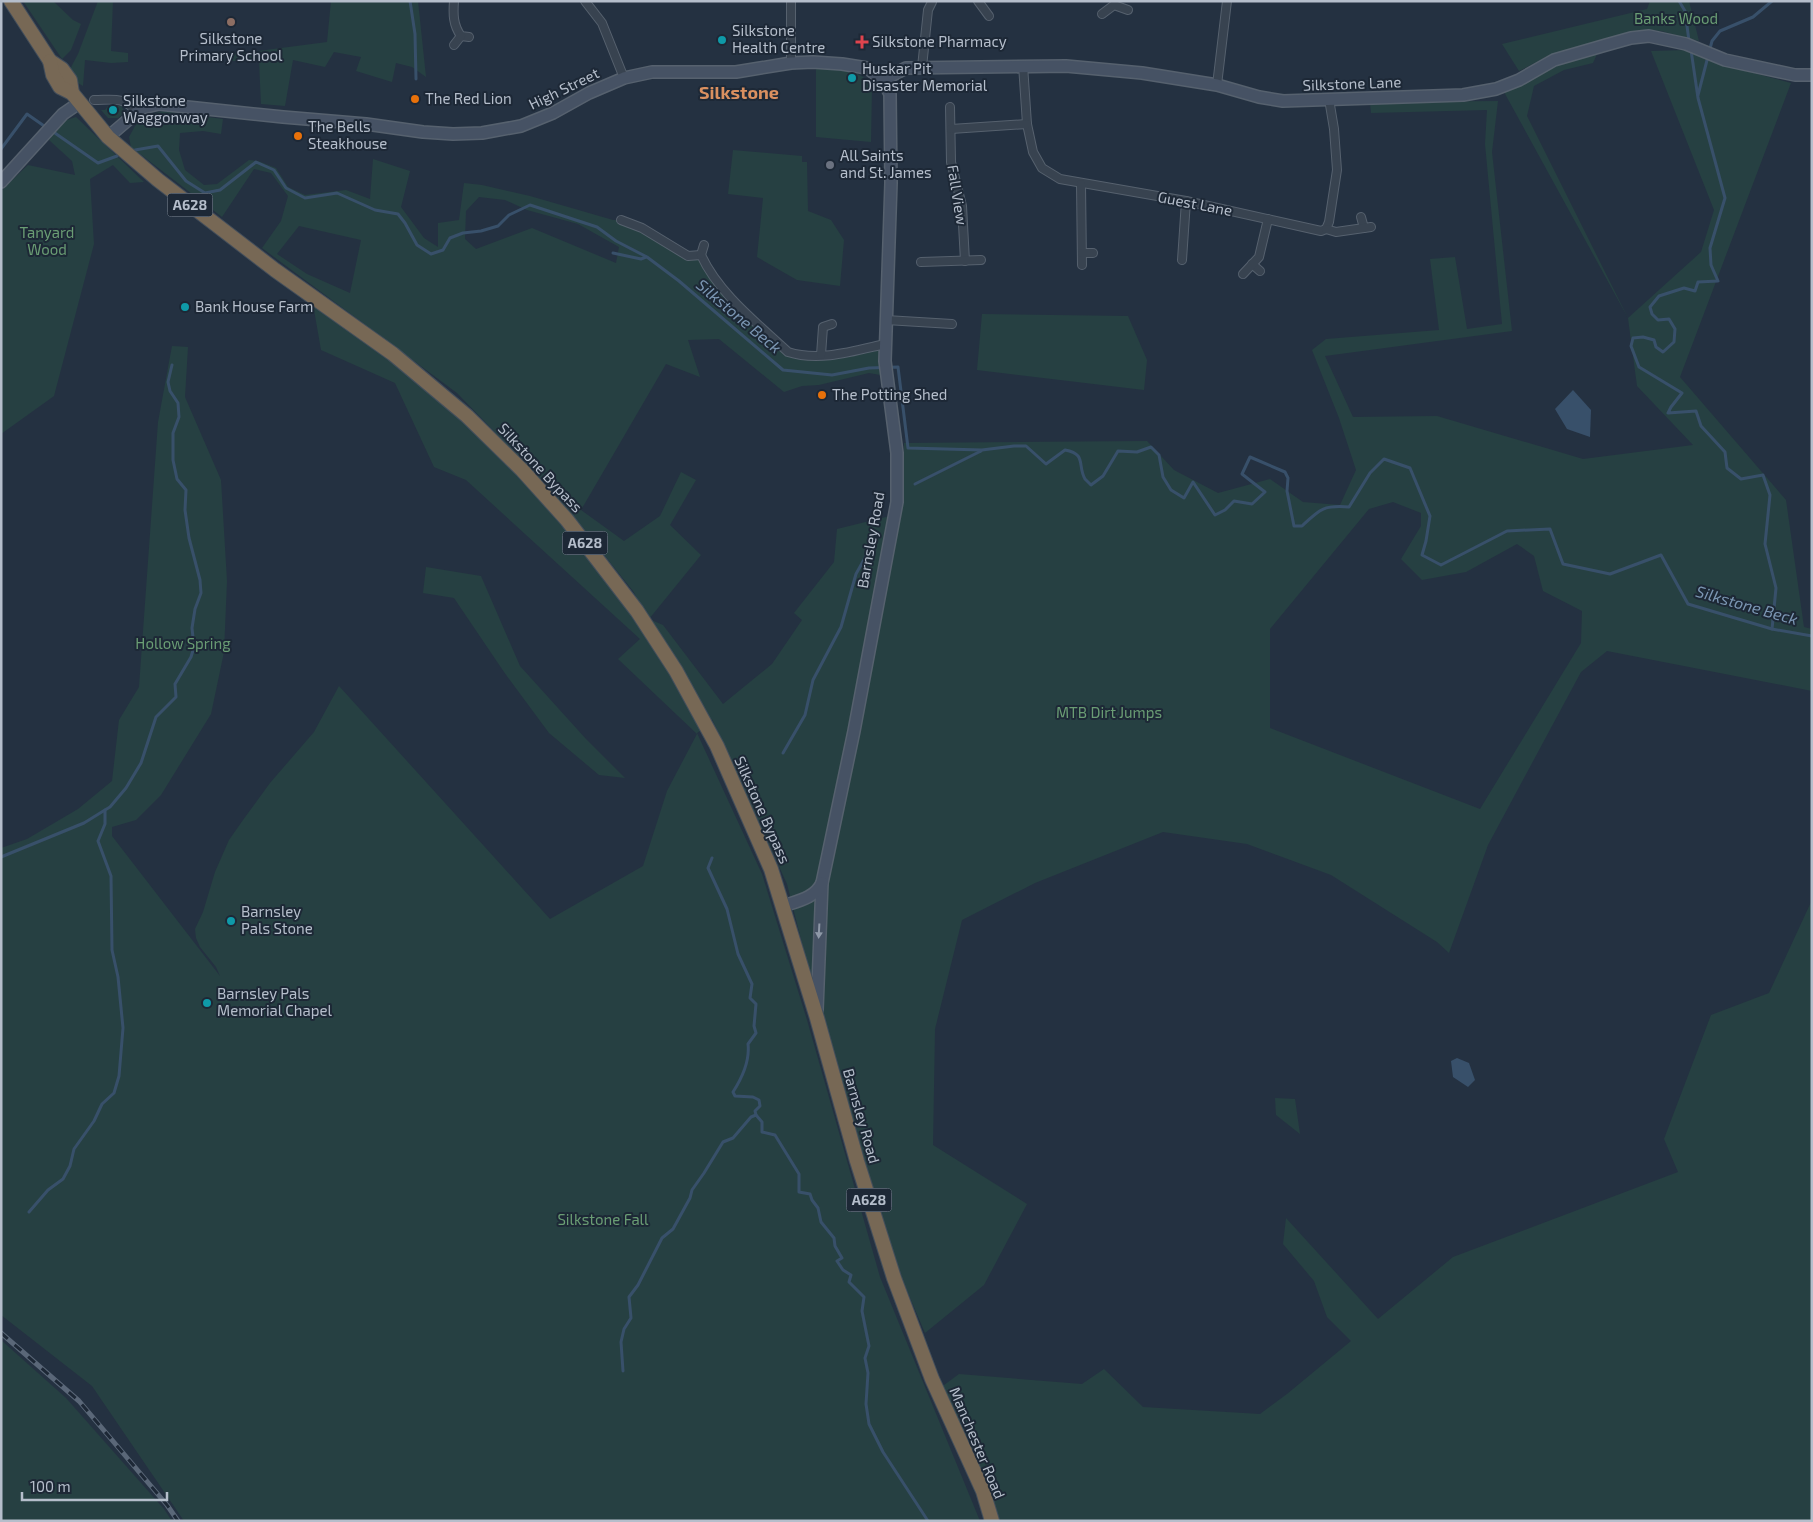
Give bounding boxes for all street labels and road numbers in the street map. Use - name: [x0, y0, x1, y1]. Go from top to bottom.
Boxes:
- street label: High Street: [526, 63, 602, 113]
- street label: Silkstone Lane: [1302, 72, 1402, 94]
- street label: Fall View: [944, 163, 972, 226]
- street label: Guest Lane: [1156, 187, 1234, 219]
- road number: A628: [168, 194, 212, 216]
- street label: Silkstone Bypass: [495, 419, 587, 516]
- street label: Barnsley Road: [853, 490, 887, 590]
- road number: A628: [562, 532, 608, 554]
- street label: Silkstone Bypass: [731, 753, 795, 866]
- street label: Barnsley Road: [840, 1066, 884, 1165]
- road number: A628: [846, 1188, 892, 1212]
- street label: Manchester Road: [946, 1384, 1009, 1501]

